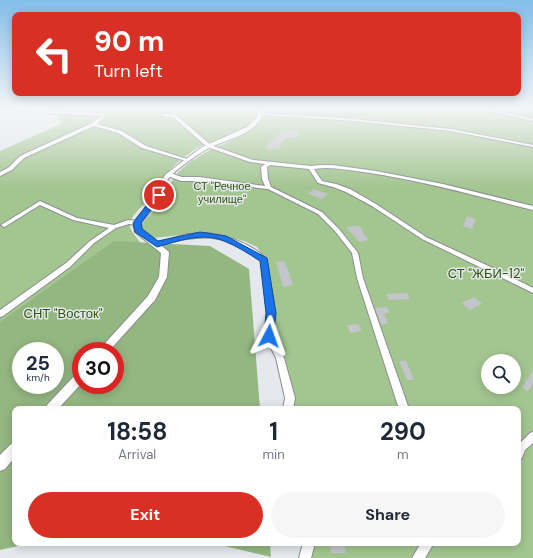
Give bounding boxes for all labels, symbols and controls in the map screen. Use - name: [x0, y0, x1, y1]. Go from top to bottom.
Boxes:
- text: 90 m: [94, 23, 164, 60]
- icon: left: [28, 28, 80, 80]
- text: Turn left: [94, 59, 163, 83]
- pin: [142, 178, 176, 212]
- park label: СТ "Речное училище": [193, 179, 251, 206]
- icon: arrive: [148, 184, 170, 206]
- park label: СТ "ЖБИ-12": [448, 265, 524, 282]
- park label: СНТ "Восток": [24, 305, 103, 322]
- position arrow: [248, 315, 290, 357]
- speed limit sign: 30: [72, 342, 124, 394]
- text: 25: [26, 350, 50, 376]
- map controls: [481, 354, 521, 394]
- button: search: [481, 354, 521, 394]
- text: km/h: [26, 371, 50, 384]
- text: 18:58: [107, 416, 167, 447]
- text: 1: [269, 416, 278, 447]
- text: 290: [380, 416, 426, 447]
- text: Arrival: [118, 446, 156, 463]
- text: min: [263, 446, 285, 463]
- text: m: [397, 446, 409, 463]
- button: Exit: [28, 492, 263, 538]
- button: Share: [271, 492, 505, 538]

